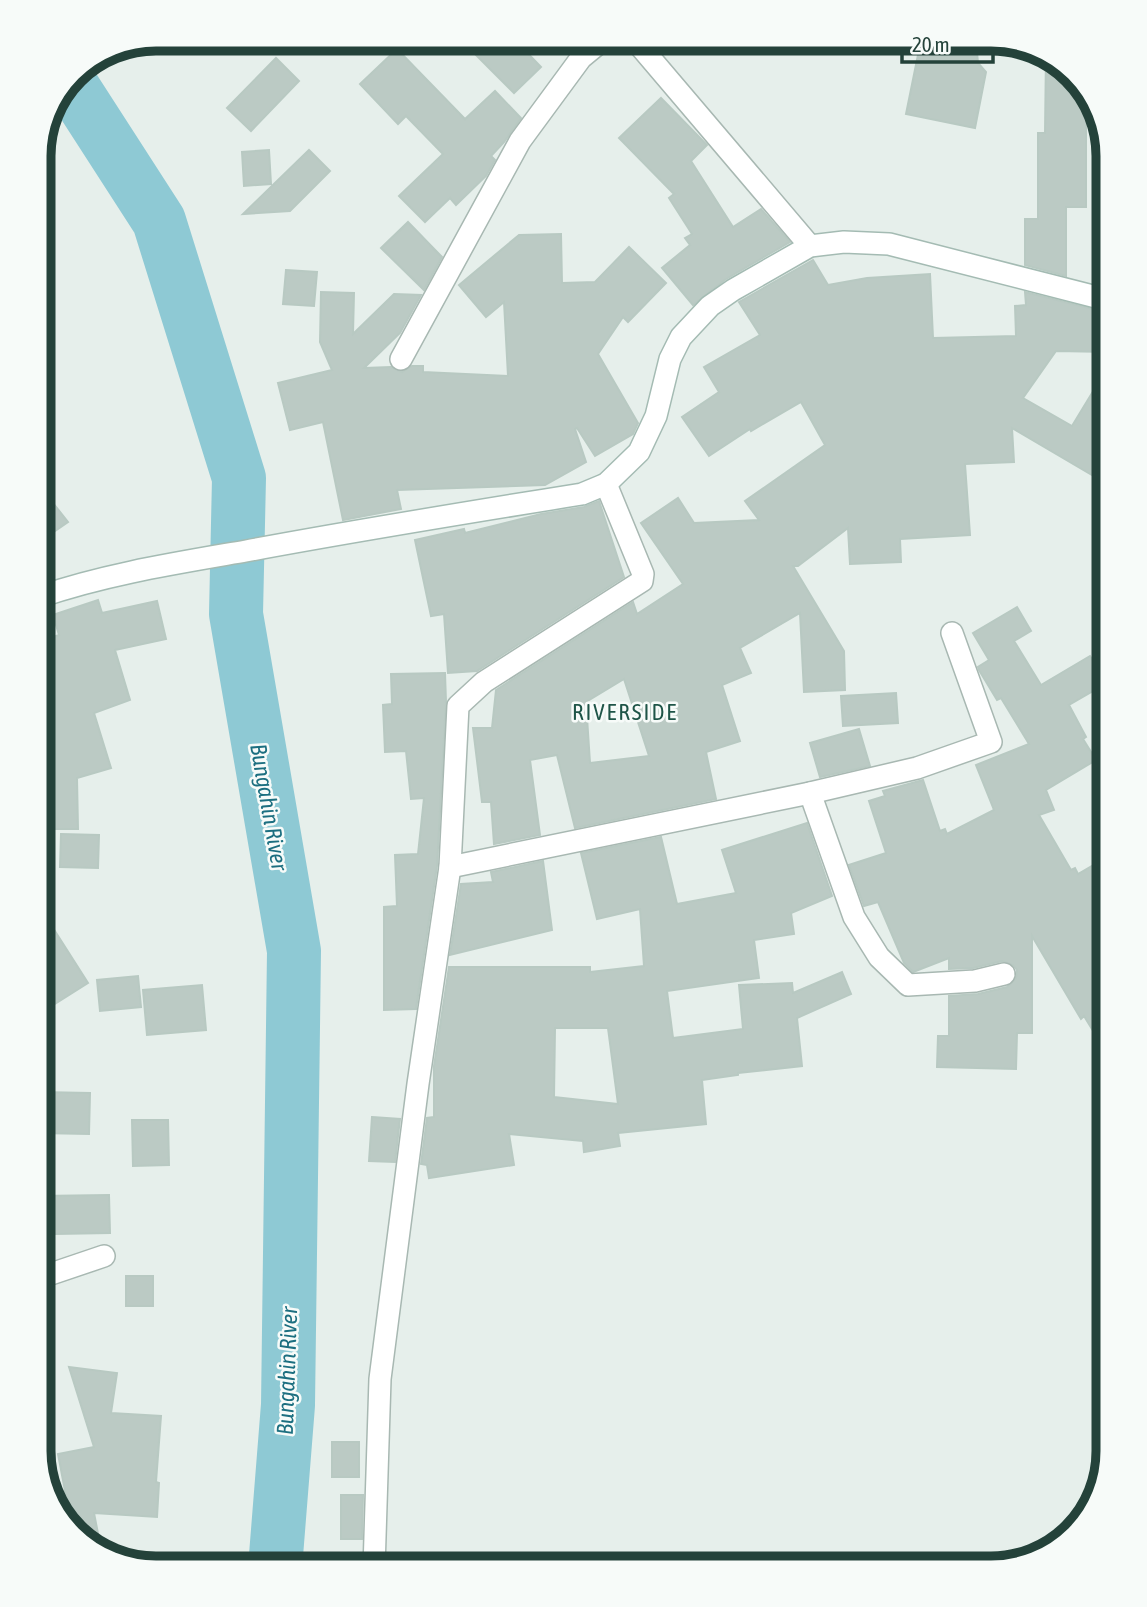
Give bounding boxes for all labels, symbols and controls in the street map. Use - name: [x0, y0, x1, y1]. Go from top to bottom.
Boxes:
- scale bar: [902, 21, 993, 65]
- text: 20 m: [912, 32, 950, 56]
- district label: RIVERSIDE: [572, 699, 678, 725]
- water label: Bungahin River: [245, 742, 293, 874]
- water label: Bungahin River: [272, 1305, 302, 1436]

